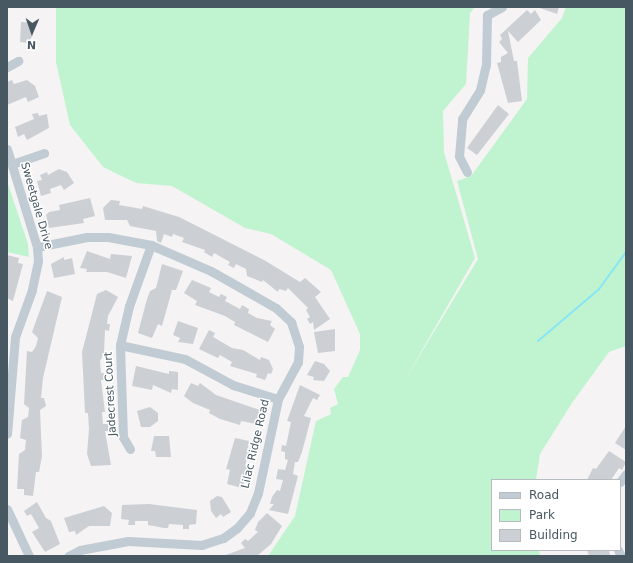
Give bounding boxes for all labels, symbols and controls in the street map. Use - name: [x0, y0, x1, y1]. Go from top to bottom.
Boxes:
- north arrow: [12, 12, 52, 52]
- text: N: [27, 38, 36, 51]
- street label: Sweetgale Drive: [17, 161, 55, 251]
- street label: Jadecrest Court: [102, 351, 120, 437]
- street label: Lilac Ridge Road: [239, 398, 273, 490]
- legend: [491, 479, 621, 551]
- text: Road: [529, 488, 559, 502]
- text: Park: [529, 508, 555, 522]
- text: Building: [529, 528, 578, 542]

